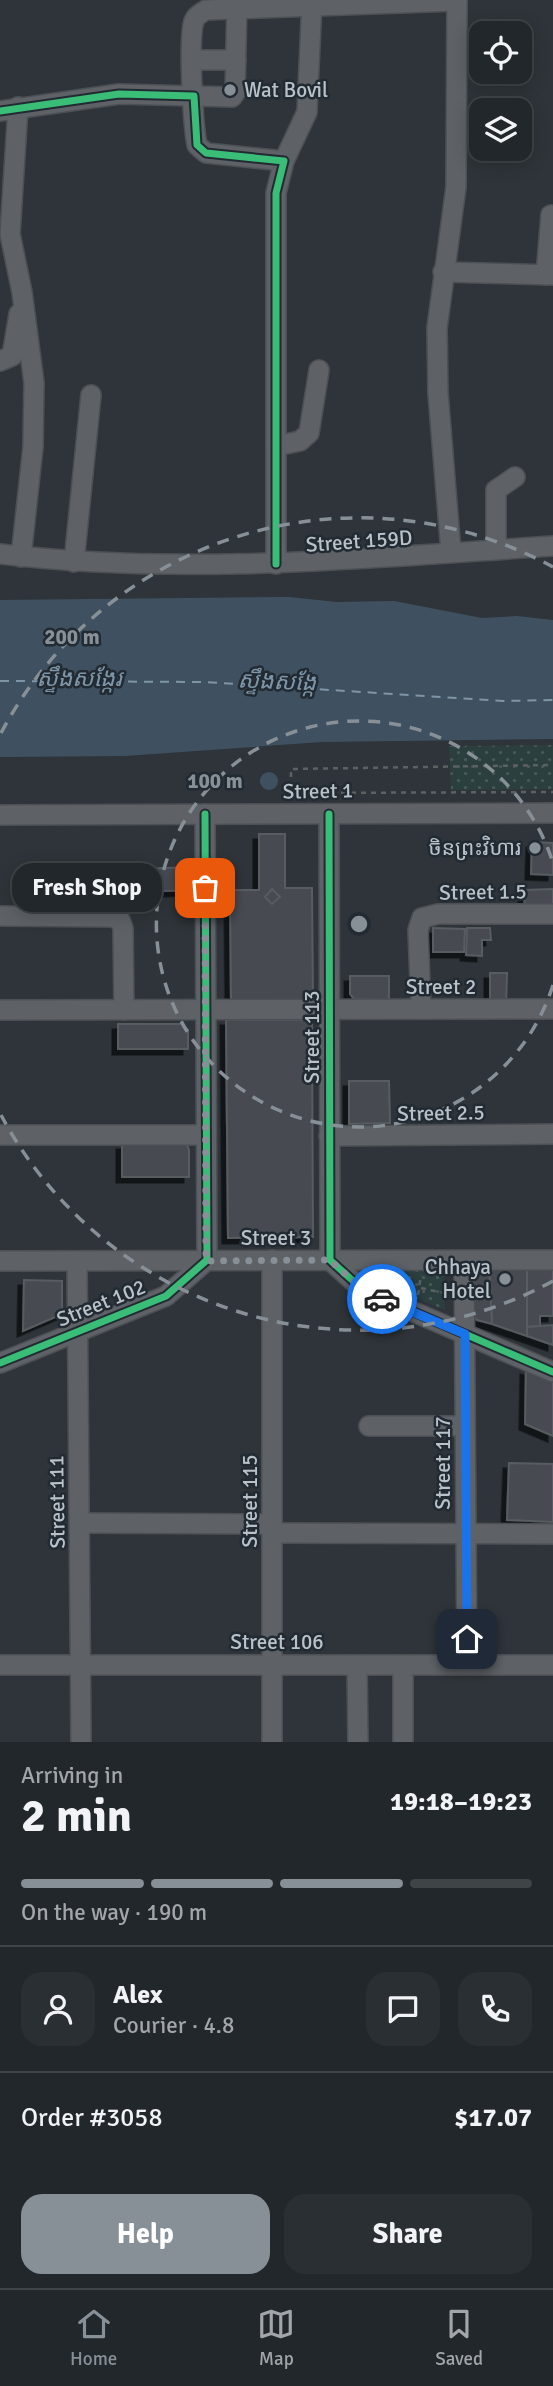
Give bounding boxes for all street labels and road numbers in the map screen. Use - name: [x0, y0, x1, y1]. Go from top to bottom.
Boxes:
- street label: Street 159D: [305, 524, 413, 558]
- street label: Street 1: [282, 777, 354, 805]
- street label: Street 1.5: [439, 878, 527, 906]
- street label: Street 2: [406, 974, 476, 1000]
- street label: Street 113: [299, 990, 325, 1084]
- street label: Street 2.5: [397, 1099, 485, 1127]
- street label: Street 3: [241, 1225, 311, 1251]
- street label: Street 102: [53, 1273, 149, 1333]
- street label: Street 117: [430, 1416, 456, 1510]
- street label: Street 115: [237, 1454, 263, 1548]
- street label: Street 111: [43, 1455, 71, 1549]
- street label: Street 106: [230, 1629, 324, 1655]

